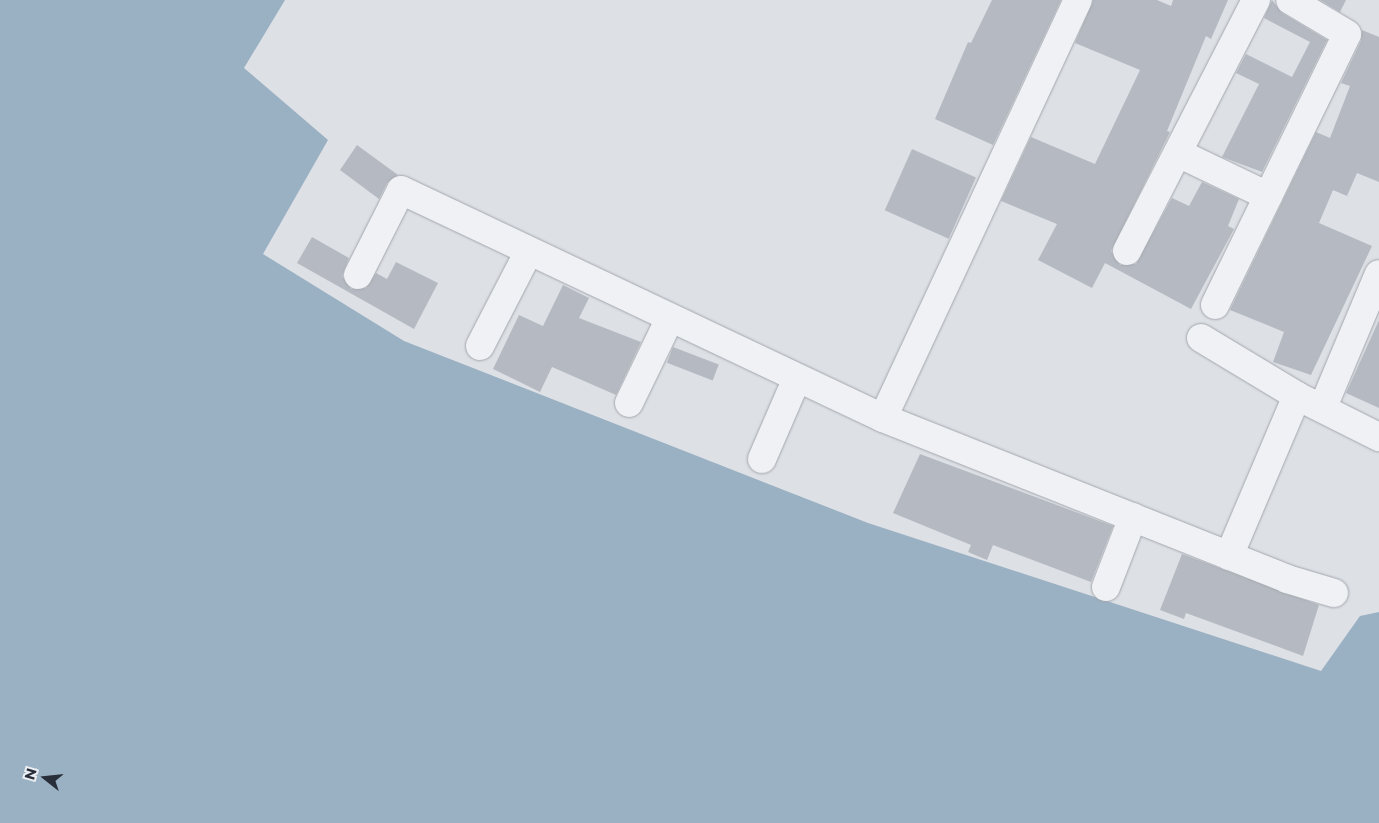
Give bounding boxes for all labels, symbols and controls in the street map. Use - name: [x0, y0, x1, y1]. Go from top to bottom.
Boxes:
- north arrow: [20, 753, 70, 803]
- text: N: [20, 766, 41, 782]

